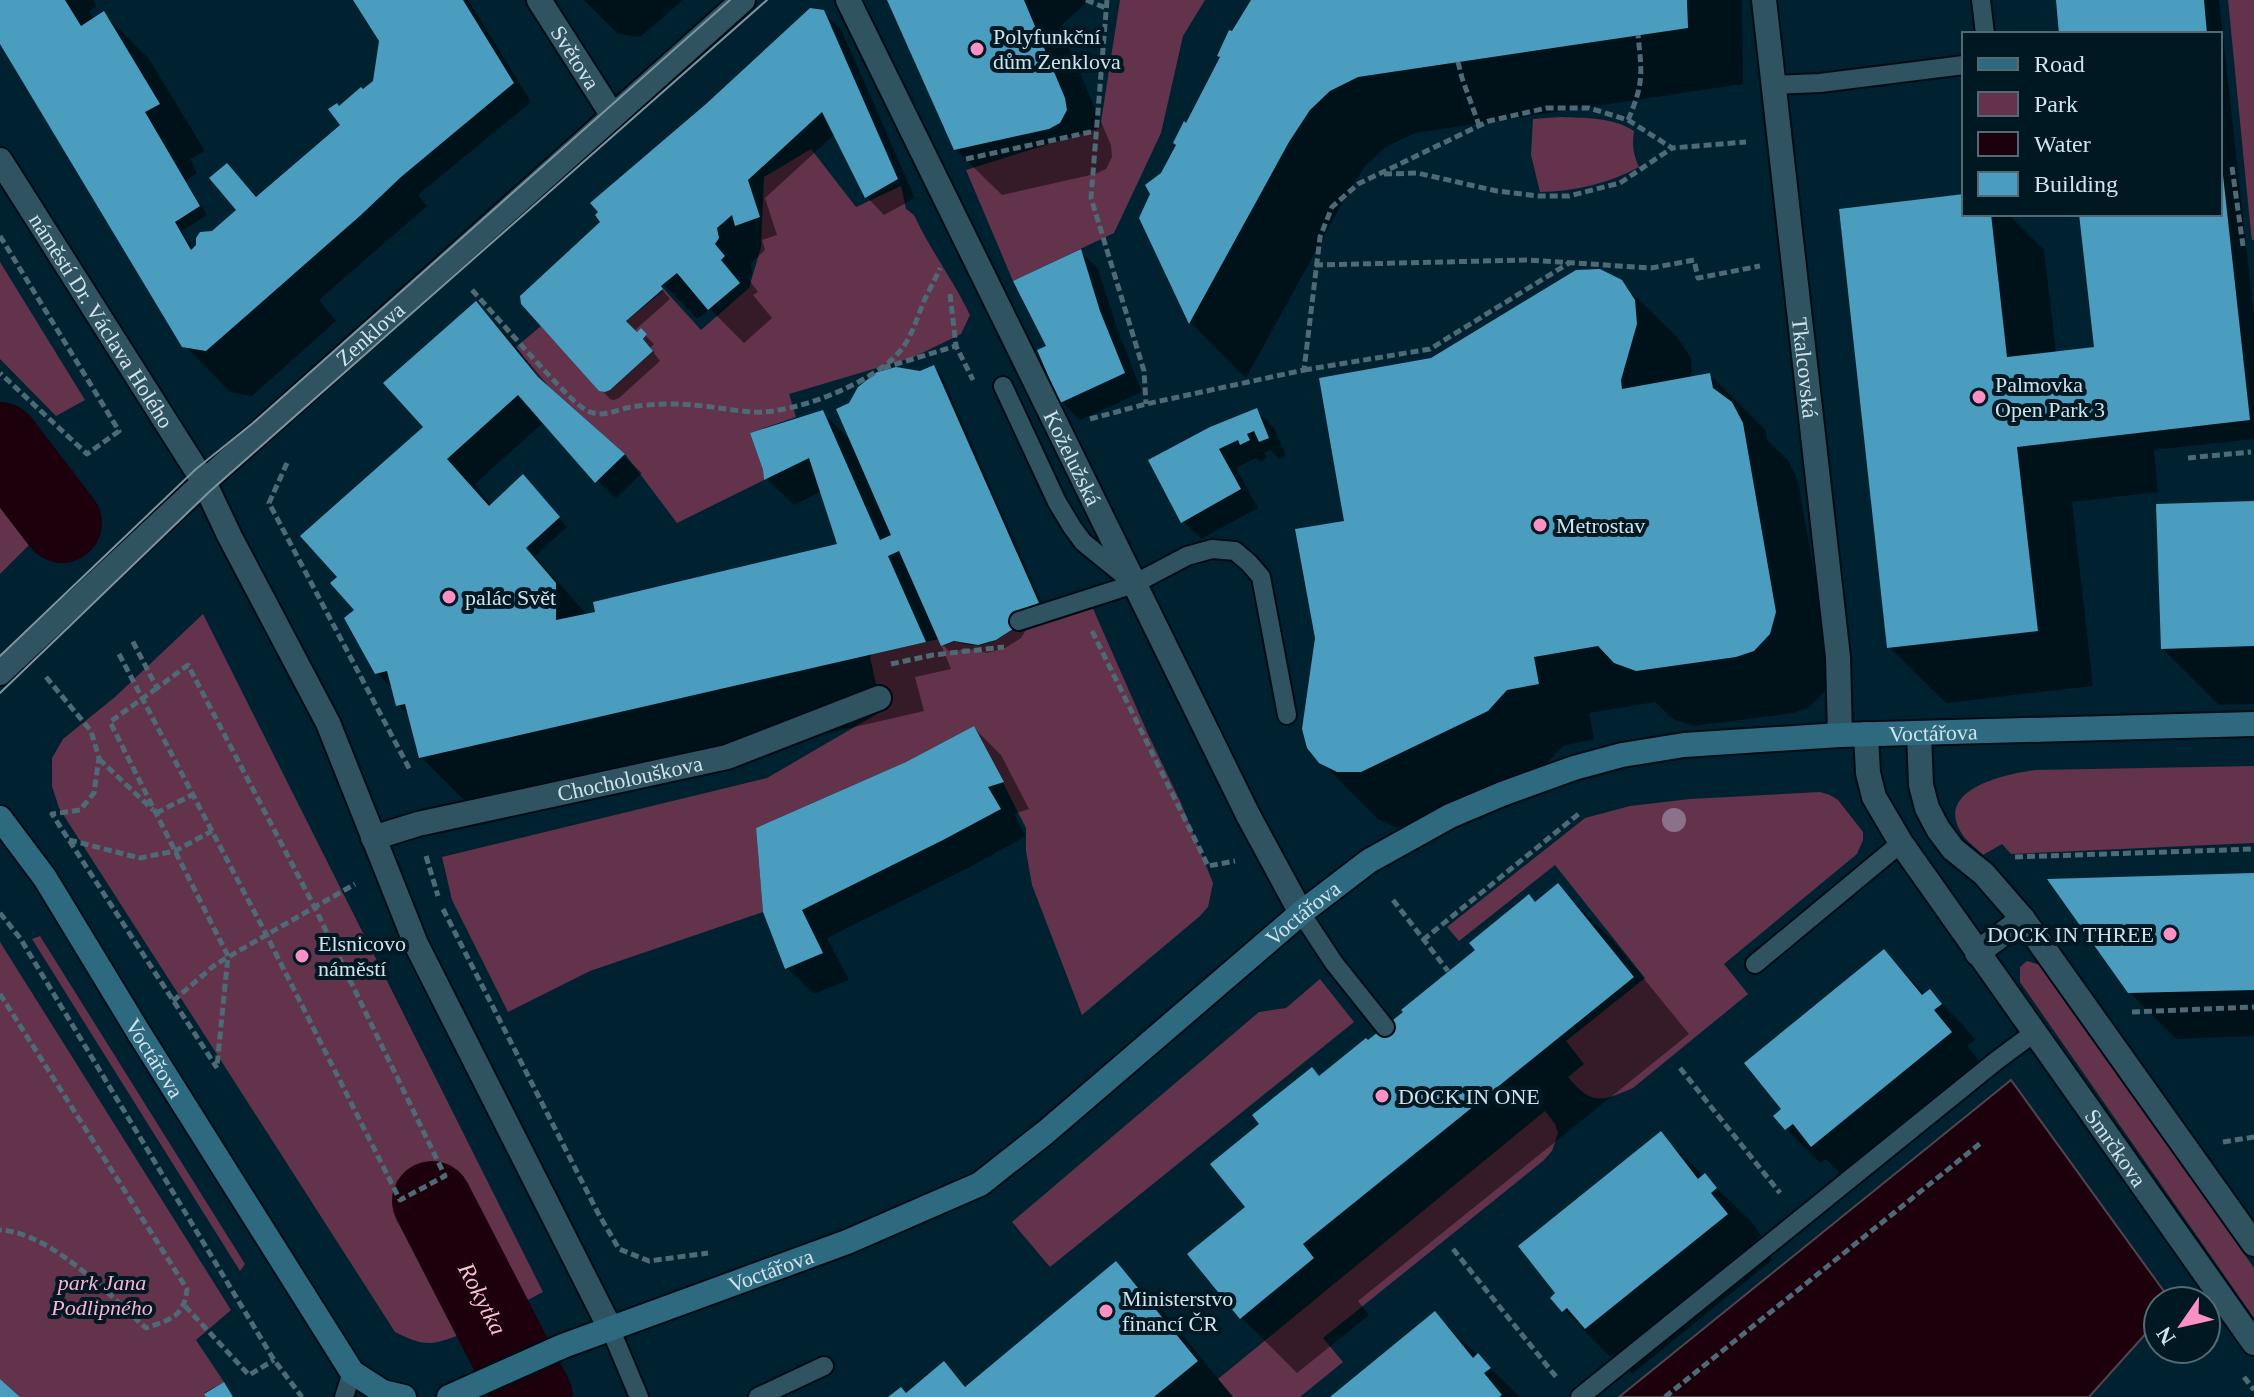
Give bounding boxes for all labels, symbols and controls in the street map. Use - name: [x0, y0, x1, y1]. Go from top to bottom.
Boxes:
- street label: Světova: [546, 21, 605, 94]
- place label: Polyfunkční dům Zenklova: [993, 24, 1121, 74]
- legend: [1962, 32, 2222, 216]
- marker: Polyfunkční dům Zenklova: [968, 40, 986, 58]
- text: Road: [2034, 51, 2085, 77]
- text: Park: [2034, 91, 2078, 117]
- text: Water: [2034, 131, 2091, 157]
- text: Building: [2034, 171, 2118, 197]
- street label: náměstí Dr. Václava Holého: [25, 209, 179, 432]
- street label: Zenklova: [331, 296, 409, 371]
- street label: Tkalcovská: [1787, 316, 1824, 420]
- place label: Palmovka Open Park 3: [1995, 372, 2105, 422]
- marker: Palmovka Open Park 3: [1970, 388, 1988, 406]
- street label: Koželužská: [1039, 406, 1107, 510]
- place label: Metrostav: [1556, 513, 1645, 538]
- marker: Metrostav: [1531, 516, 1549, 534]
- place label: palác Svět: [465, 585, 556, 610]
- marker: palác Svět: [440, 588, 458, 606]
- street label: Voctářova: [1889, 719, 1978, 746]
- street label: Chocholouškova: [555, 750, 705, 806]
- street label: Voctářova: [1260, 875, 1345, 950]
- place label: DOCK IN THREE: [1987, 922, 2154, 947]
- marker: DOCK IN THREE: [2161, 925, 2179, 943]
- place label: Elsnicovo náměstí: [318, 931, 406, 981]
- marker: Elsnicovo náměstí: [293, 947, 311, 965]
- street label: Voctářova: [121, 1014, 189, 1103]
- place label: DOCK IN ONE: [1398, 1084, 1540, 1109]
- marker: DOCK IN ONE: [1373, 1087, 1391, 1105]
- street label: Smrčkova: [2080, 1104, 2152, 1191]
- street label: Voctářova: [725, 1243, 817, 1297]
- water label: Rokytka: [453, 1258, 512, 1339]
- park label: park Jana Podlipného: [50, 1270, 153, 1320]
- north arrow: [2142, 1285, 2222, 1365]
- place label: Ministerstvo financí ČR: [1122, 1286, 1233, 1336]
- marker: Ministerstvo financí ČR: [1097, 1302, 1115, 1320]
- text: N: [2151, 1322, 2181, 1349]

